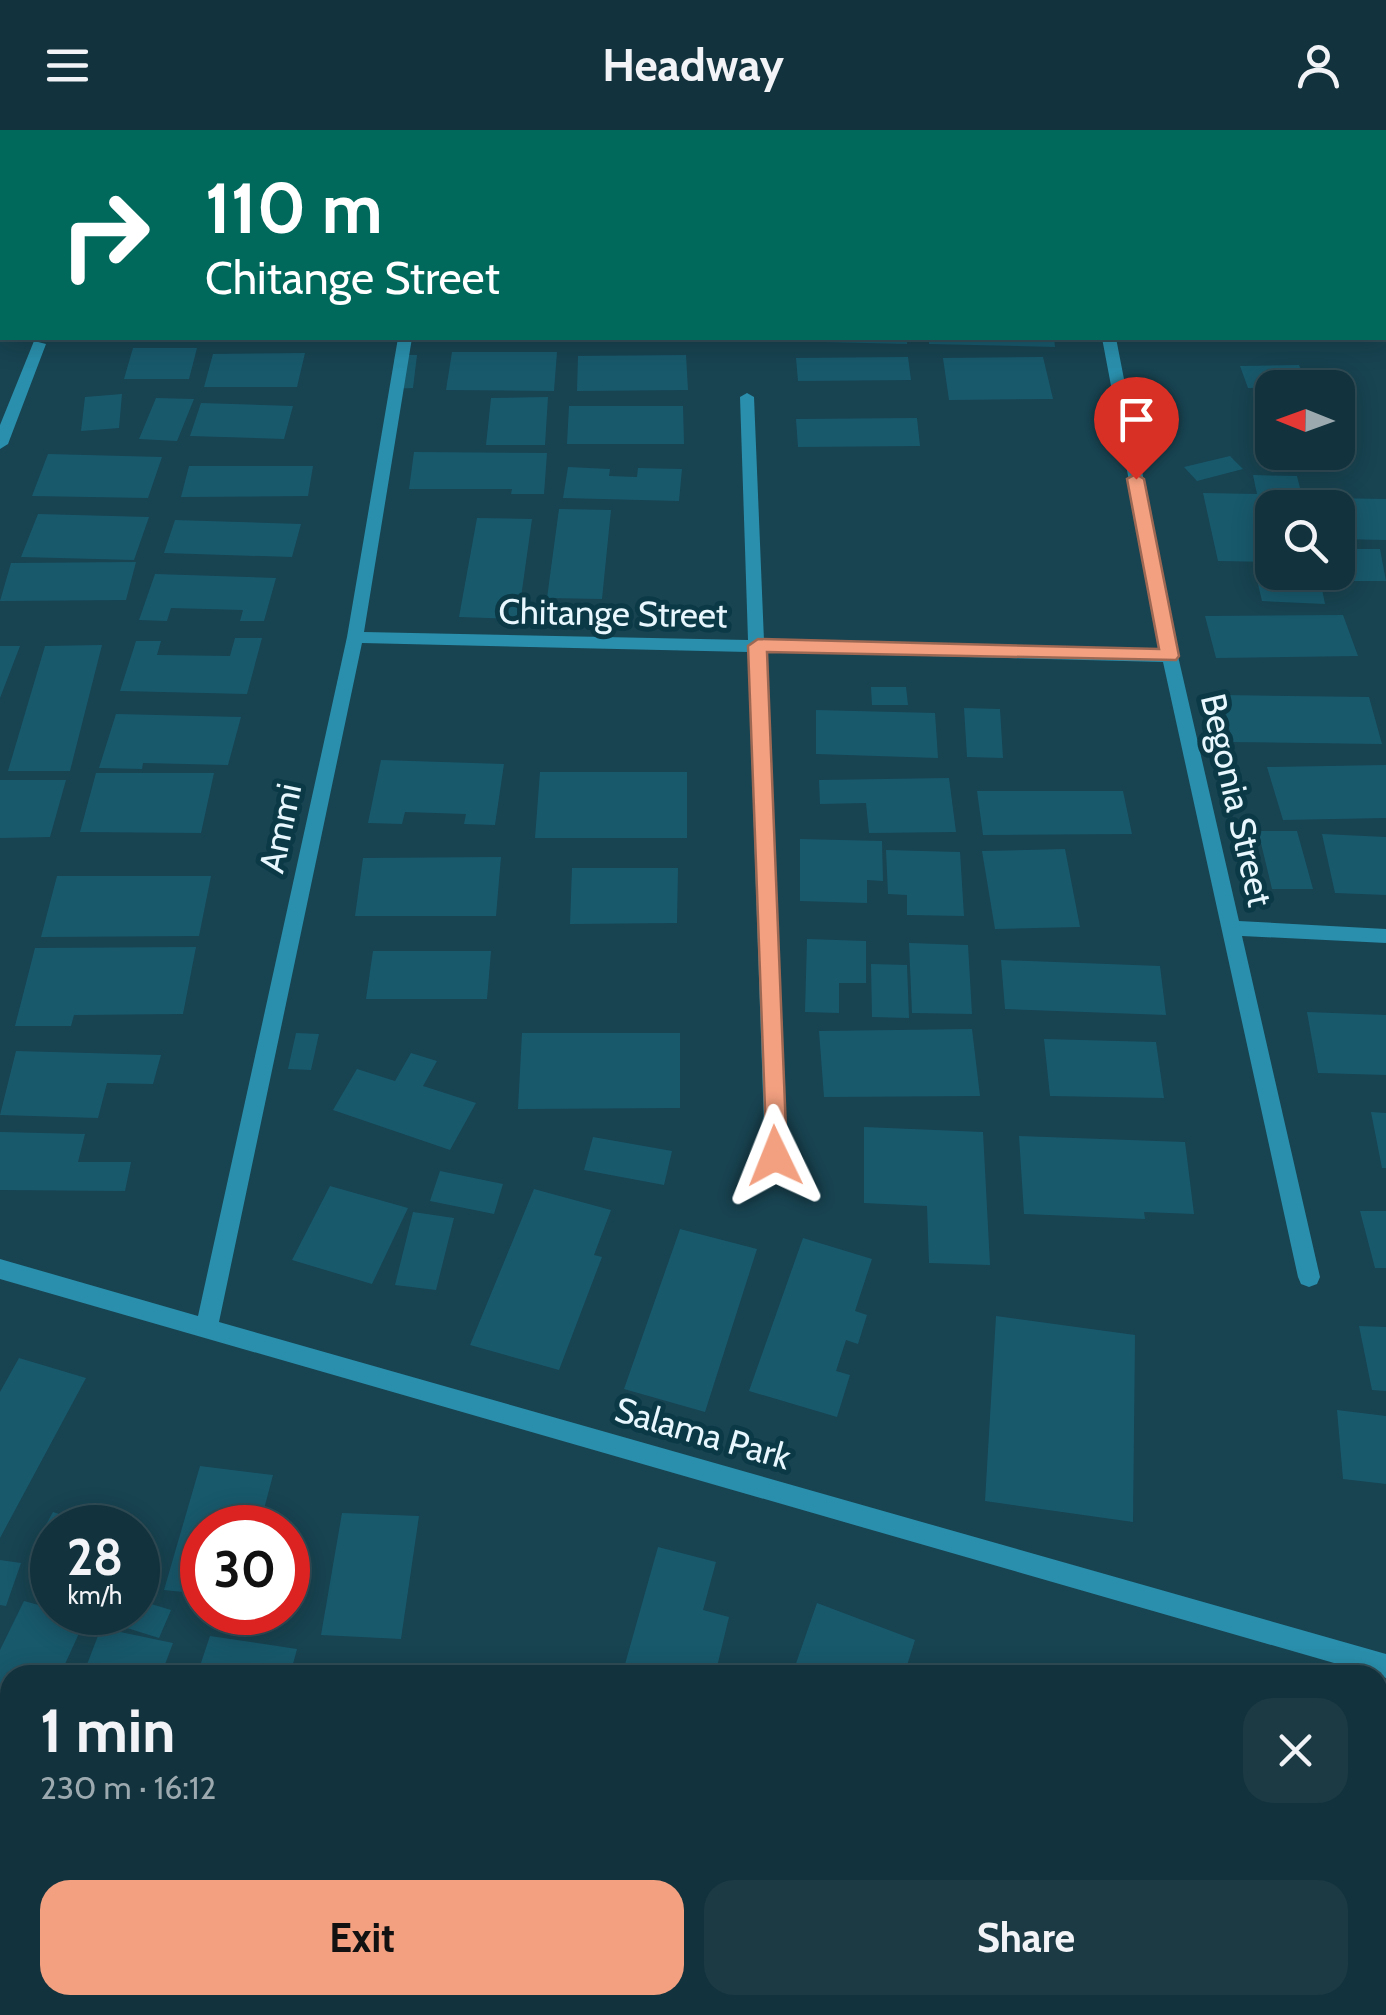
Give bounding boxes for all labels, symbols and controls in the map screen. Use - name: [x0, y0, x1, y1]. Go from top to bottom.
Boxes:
- icon: menu: [40, 38, 95, 93]
- text: Headway: [602, 38, 784, 92]
- icon: person: [1291, 38, 1346, 93]
- text: 110 m: [205, 165, 383, 251]
- icon: right: [40, 170, 170, 300]
- text: Chitange Street: [205, 251, 500, 305]
- north arrow: [1255, 370, 1355, 470]
- map controls: [1255, 370, 1355, 590]
- pin: [1094, 377, 1179, 480]
- icon: arrive: [1109, 392, 1164, 447]
- button: search: [1255, 490, 1355, 590]
- street label: Chitange Street: [498, 590, 728, 637]
- street label: Begonia Street: [1192, 689, 1282, 911]
- street label: Ammi: [250, 779, 310, 877]
- position arrow: [723, 1104, 827, 1208]
- street label: Salama Park: [610, 1387, 796, 1479]
- speed limit sign: 30: [180, 1505, 310, 1635]
- text: 28: [67, 1527, 123, 1588]
- text: km/h: [68, 1580, 122, 1610]
- text: 1 min: [40, 1694, 175, 1767]
- button: close: [1243, 1698, 1348, 1803]
- text: 230 m · 16:12: [40, 1768, 216, 1807]
- button: Exit: [40, 1880, 684, 1995]
- button: Share: [704, 1880, 1348, 1995]

